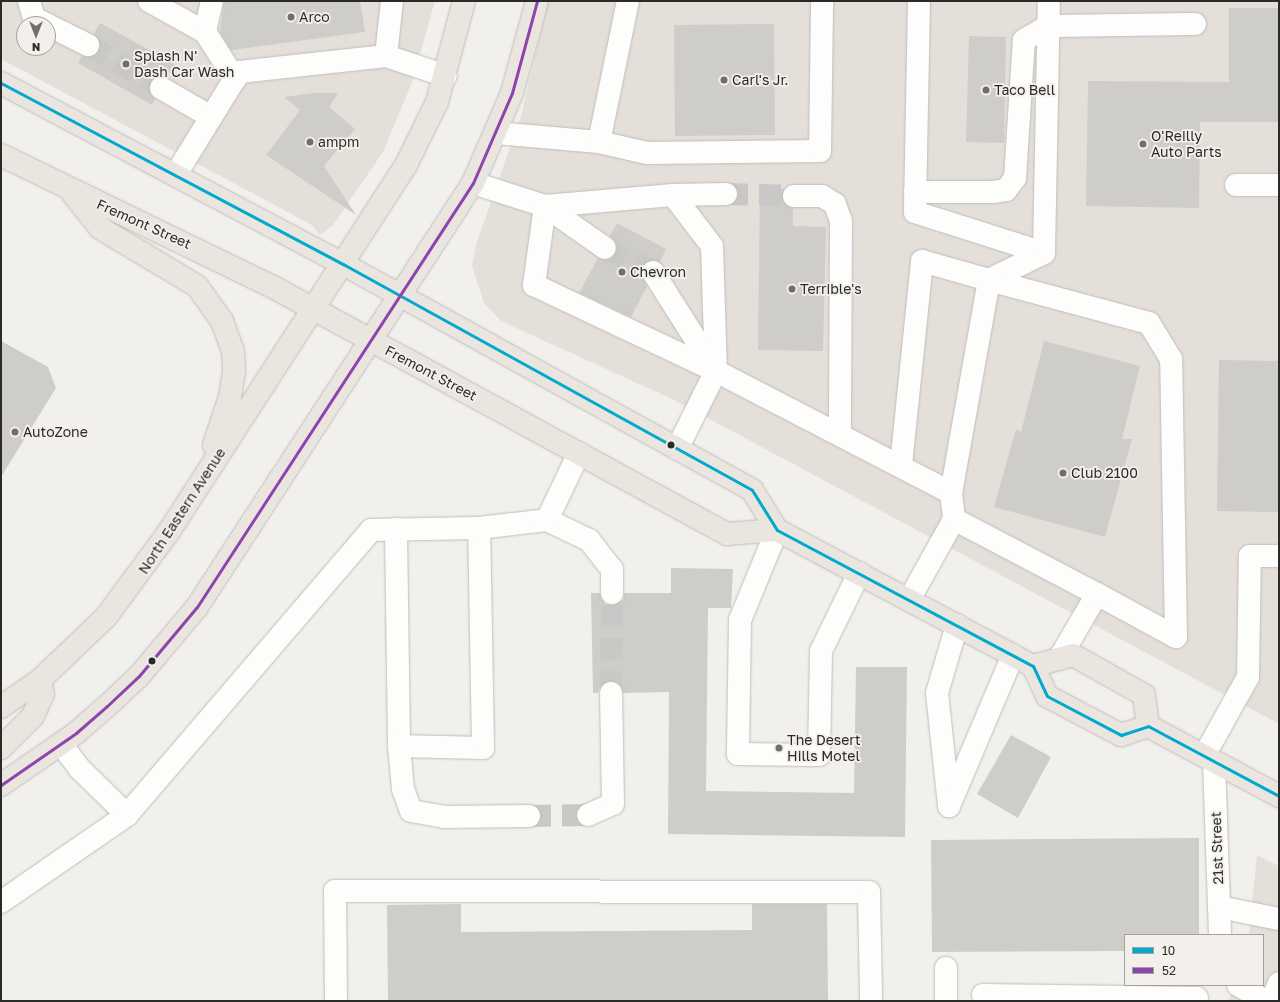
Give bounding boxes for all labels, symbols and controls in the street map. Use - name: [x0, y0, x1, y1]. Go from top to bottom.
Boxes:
- place label: Arco: [299, 9, 330, 25]
- marker: Arco: [286, 12, 296, 22]
- north arrow: [16, 16, 56, 56]
- text: N: [32, 41, 40, 54]
- place label: Splash N' Dash Car Wash: [134, 48, 234, 80]
- marker: Splash N' Dash Car Wash: [121, 59, 131, 69]
- place label: Carl's Jr.: [732, 72, 789, 88]
- marker: Carl's Jr.: [719, 75, 729, 85]
- place label: Taco Bell: [994, 82, 1055, 98]
- marker: Taco Bell: [981, 85, 991, 95]
- place label: O'Reilly Auto Parts: [1151, 128, 1222, 160]
- place label: ampm: [318, 134, 359, 150]
- marker: ampm: [305, 137, 315, 147]
- marker: O'Reilly Auto Parts: [1138, 139, 1148, 149]
- street label: Fremont Street: [94, 196, 194, 252]
- place label: Chevron: [630, 264, 686, 280]
- marker: Chevron: [617, 267, 627, 277]
- place label: Terrible's: [800, 281, 862, 297]
- marker: Terrible's: [787, 284, 797, 294]
- street label: Fremont Street: [382, 342, 480, 404]
- place label: AutoZone: [23, 424, 88, 440]
- marker: AutoZone: [10, 427, 20, 437]
- unlabelled marker: [666, 440, 676, 450]
- street label: North Eastern Avenue: [135, 445, 229, 577]
- place label: Club 2100: [1071, 465, 1138, 481]
- marker: Club 2100: [1058, 468, 1068, 478]
- unlabelled marker: [147, 656, 157, 666]
- place label: The Desert Hills Motel: [787, 732, 861, 764]
- marker: The Desert Hills Motel: [774, 743, 784, 753]
- street label: 21st Street: [1207, 811, 1227, 885]
- legend: [1124, 934, 1264, 986]
- text: 10: [1162, 943, 1175, 958]
- text: 52: [1162, 963, 1176, 978]

